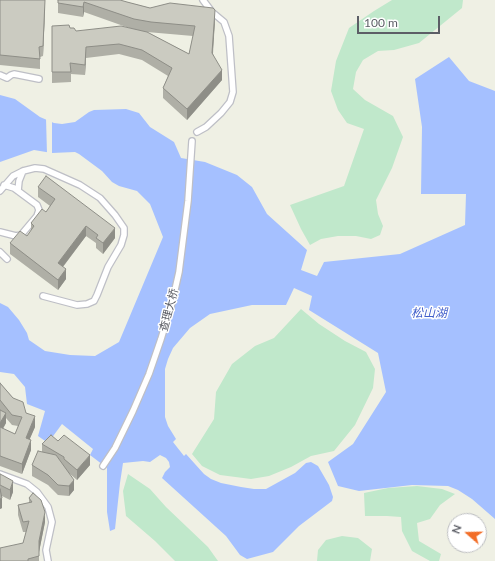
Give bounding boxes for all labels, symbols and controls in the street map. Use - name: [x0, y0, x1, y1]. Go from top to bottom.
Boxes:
- scale bar: [359, 8, 442, 34]
- text: 100 m: [364, 15, 398, 30]
- street label: 查理大桥: [157, 287, 181, 333]
- water label: 松山湖: [411, 306, 447, 320]
- north arrow: [447, 513, 487, 553]
- text: N: [449, 523, 464, 535]

